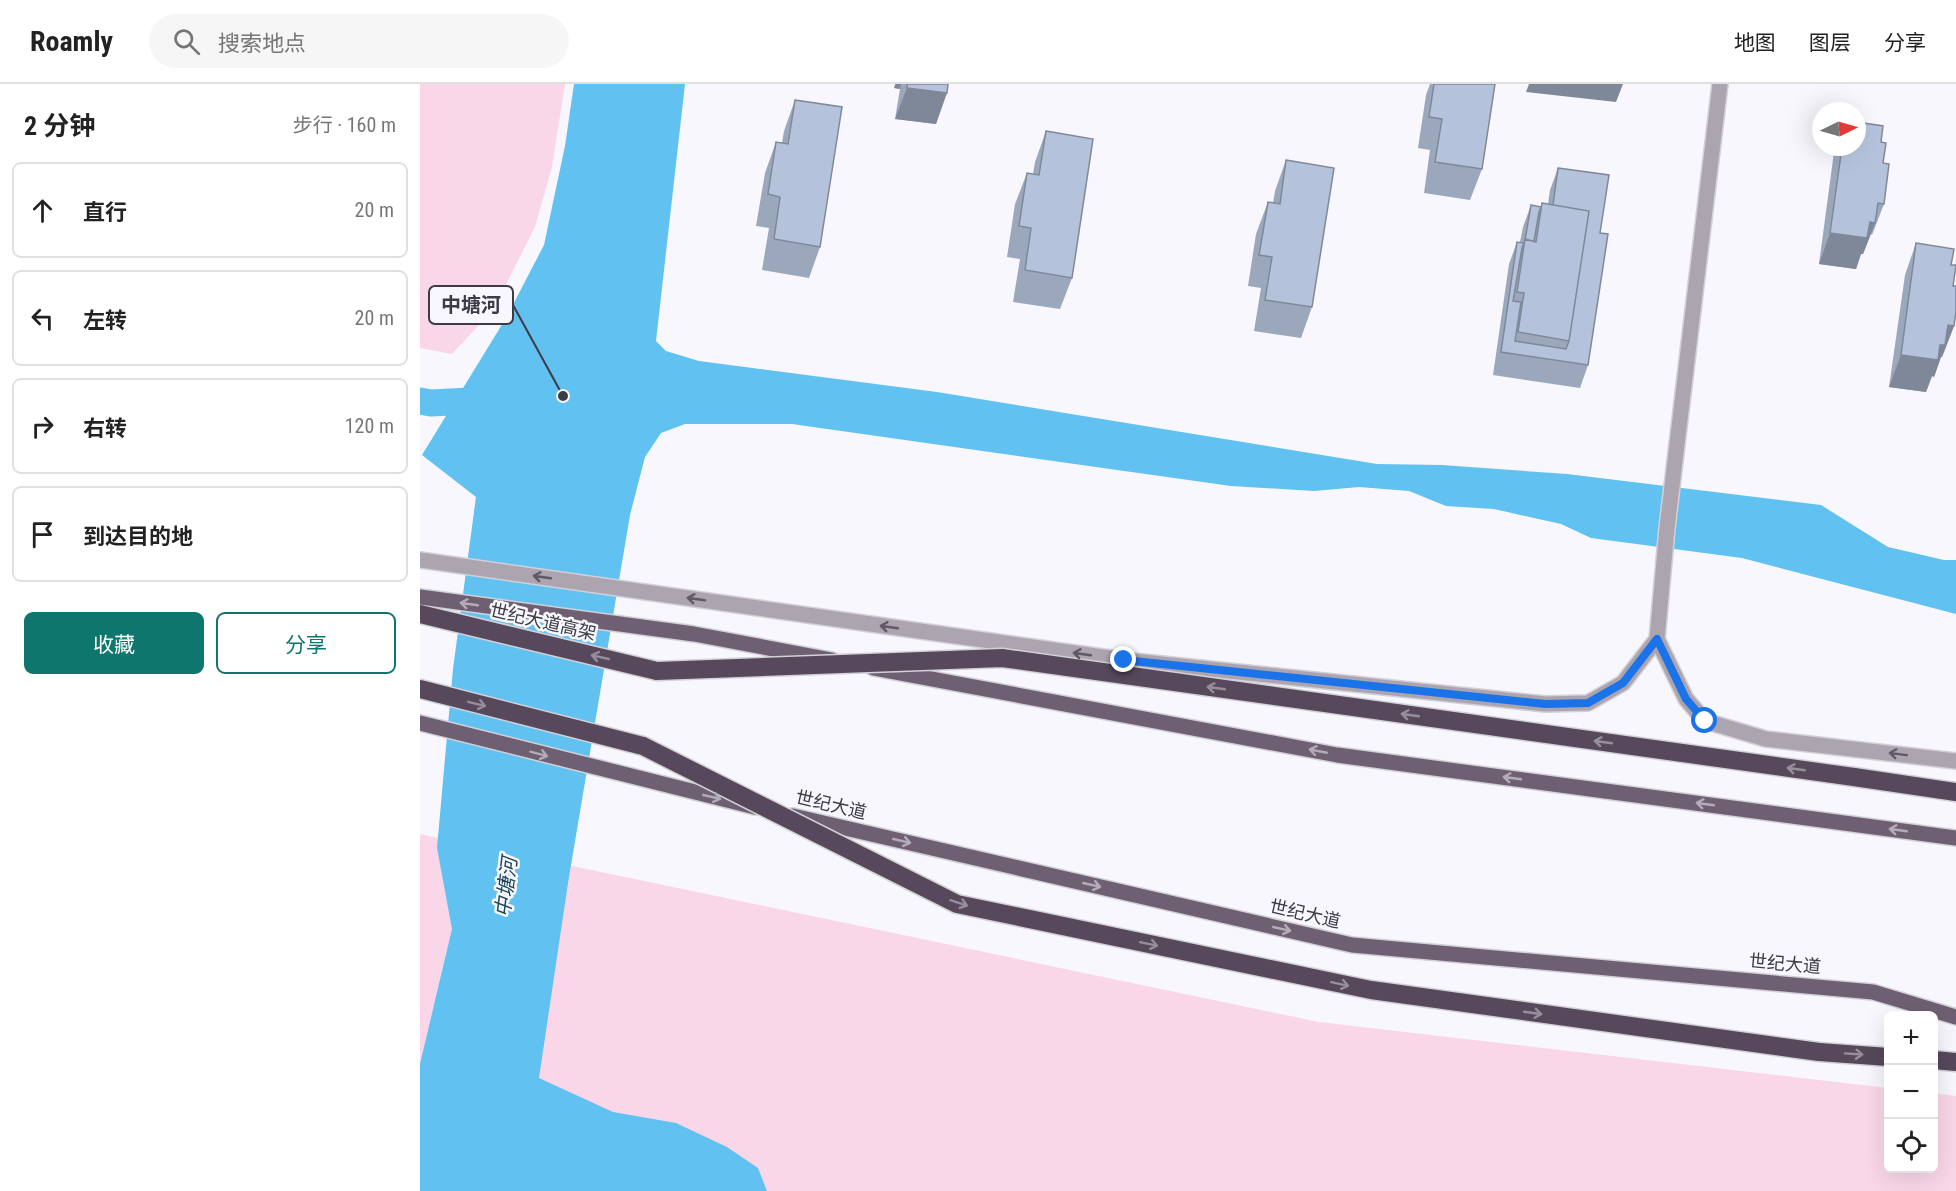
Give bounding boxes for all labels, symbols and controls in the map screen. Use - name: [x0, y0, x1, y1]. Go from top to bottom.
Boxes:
- search box: [149, 14, 569, 68]
- text: Roamly: [30, 25, 113, 58]
- icon: search: [170, 25, 203, 58]
- text: 搜索地点: [218, 31, 306, 56]
- text: 地图: [1734, 31, 1776, 55]
- text: 图层: [1809, 31, 1851, 55]
- text: 分享: [1884, 31, 1926, 55]
- north arrow: [1812, 102, 1866, 156]
- text: 2 分钟: [24, 111, 95, 141]
- text: 步行 · 160 m: [293, 113, 396, 137]
- icon: ahead: [26, 194, 59, 227]
- text: 20 m: [355, 198, 394, 222]
- text: 直行: [83, 200, 127, 225]
- callout: 中塘河: [429, 286, 513, 324]
- text: 中塘河: [441, 293, 501, 317]
- icon: left: [26, 302, 59, 335]
- text: 20 m: [355, 306, 394, 330]
- text: 左转: [83, 308, 127, 333]
- icon: right: [26, 410, 59, 443]
- text: 120 m: [345, 414, 394, 438]
- text: 右转: [83, 416, 127, 441]
- icon: arrive: [26, 518, 59, 551]
- text: 到达目的地: [83, 524, 193, 549]
- one-way arrow: [533, 572, 552, 583]
- one-way arrow: [687, 594, 707, 605]
- one-way arrow: [460, 598, 480, 609]
- street label: 世纪大道高架: [488, 599, 598, 644]
- button: 收藏: [24, 612, 204, 674]
- button: 分享: [216, 612, 396, 674]
- one-way arrow: [880, 621, 900, 632]
- route end: [1110, 646, 1136, 672]
- one-way arrow: [1073, 649, 1093, 660]
- one-way arrow: [591, 650, 610, 662]
- one-way arrow: [1207, 682, 1227, 693]
- one-way arrow: [467, 698, 486, 710]
- route start: [1691, 707, 1717, 733]
- one-way arrow: [1400, 709, 1420, 720]
- one-way arrow: [1593, 736, 1613, 747]
- one-way arrow: [1309, 745, 1329, 756]
- one-way arrow: [529, 748, 548, 760]
- one-way arrow: [1888, 749, 1908, 760]
- one-way arrow: [1786, 763, 1806, 774]
- one-way arrow: [1502, 773, 1522, 784]
- street label: 世纪大道: [794, 786, 869, 823]
- one-way arrow: [702, 792, 721, 804]
- one-way arrow: [1695, 799, 1715, 810]
- one-way arrow: [1889, 825, 1908, 836]
- one-way arrow: [892, 836, 911, 847]
- water label: 中塘河: [490, 852, 522, 918]
- one-way arrow: [1082, 880, 1101, 891]
- street label: 世纪大道: [1268, 895, 1343, 932]
- one-way arrow: [949, 898, 968, 909]
- one-way arrow: [1272, 923, 1291, 935]
- one-way arrow: [1139, 939, 1158, 950]
- street label: 世纪大道: [1748, 950, 1822, 977]
- one-way arrow: [1330, 978, 1349, 990]
- one-way arrow: [1522, 1007, 1542, 1018]
- map controls: [1884, 1011, 1938, 1173]
- button: +: [1884, 1011, 1938, 1065]
- one-way arrow: [1843, 1049, 1863, 1060]
- button: −: [1884, 1065, 1938, 1119]
- button: locate: [1884, 1119, 1938, 1173]

